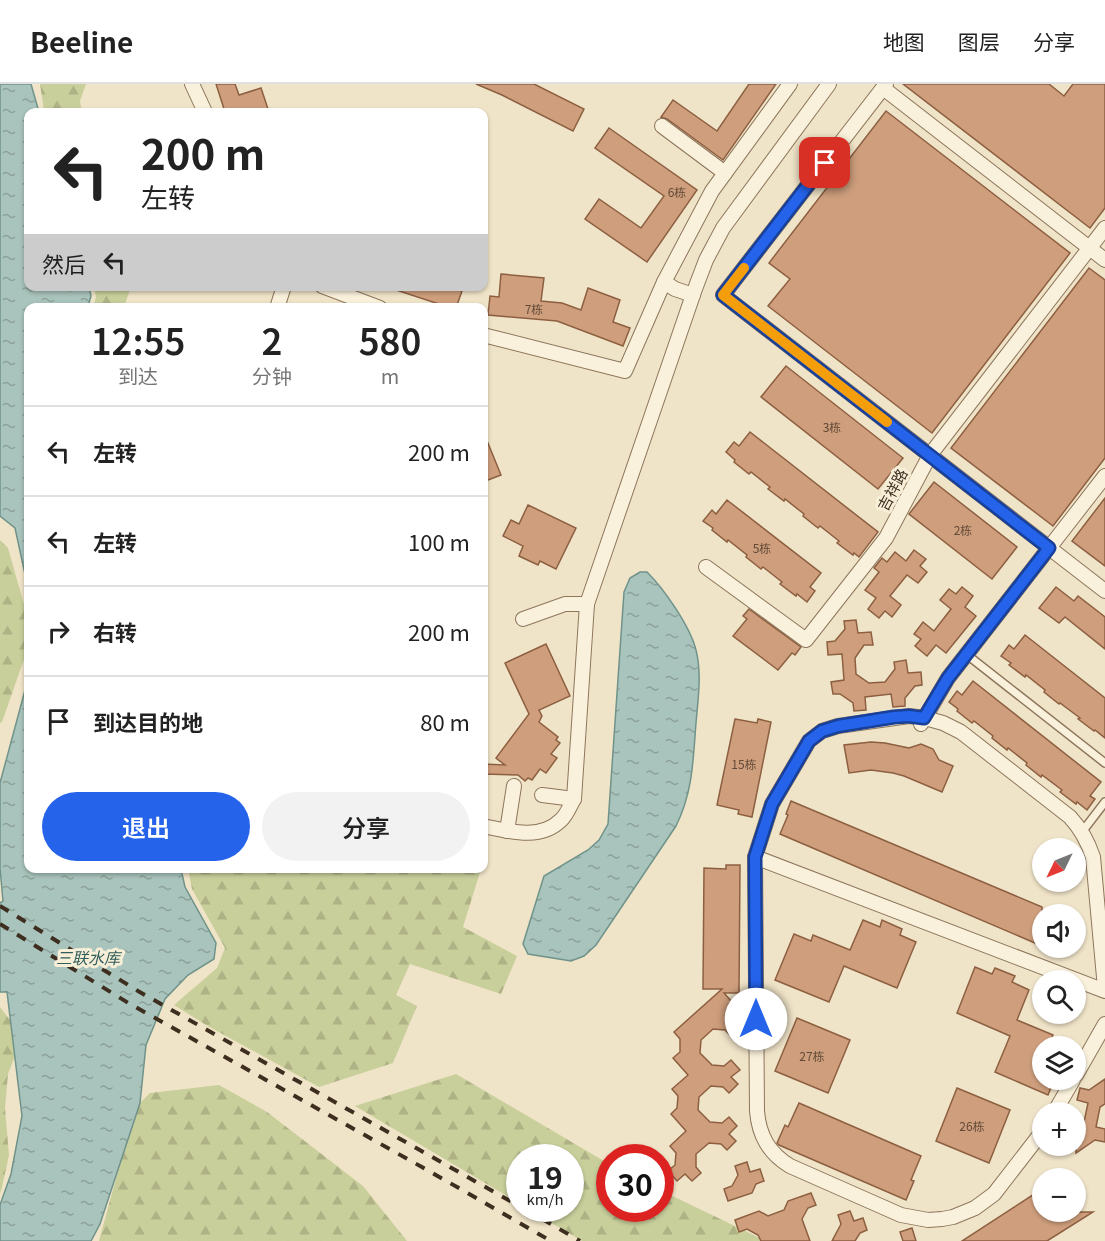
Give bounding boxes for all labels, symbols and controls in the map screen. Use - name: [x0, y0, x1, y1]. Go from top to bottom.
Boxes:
- text: Beeline: [30, 21, 133, 61]
- text: 地图: [883, 26, 925, 56]
- text: 图层: [958, 26, 1000, 56]
- text: 分享: [1033, 26, 1075, 56]
- text: 200 m: [141, 121, 265, 182]
- icon: left: [42, 132, 120, 210]
- pin: [799, 137, 850, 188]
- icon: arrive: [808, 146, 841, 179]
- text: 左转: [141, 177, 195, 216]
- house number: 6栋: [668, 183, 686, 200]
- icon: left: [98, 246, 131, 279]
- text: 然后: [42, 247, 86, 279]
- house number: 7栋: [525, 300, 543, 317]
- text: 12:55: [91, 313, 185, 365]
- text: 2: [262, 313, 282, 365]
- text: 580: [359, 313, 421, 365]
- text: 到达: [118, 361, 158, 390]
- text: 分钟: [252, 361, 292, 390]
- text: m: [381, 361, 399, 390]
- house number: 3栋: [823, 418, 841, 435]
- icon: left: [42, 435, 75, 468]
- text: 左转: [93, 435, 137, 467]
- text: 200 m: [408, 435, 470, 467]
- street label: 吉祥路: [872, 464, 912, 514]
- house number: 2栋: [954, 521, 972, 538]
- icon: left: [42, 525, 75, 558]
- text: 左转: [93, 525, 137, 557]
- text: 100 m: [408, 525, 470, 557]
- house number: 5栋: [753, 539, 771, 556]
- icon: right: [42, 615, 75, 648]
- text: 右转: [93, 615, 137, 647]
- text: 200 m: [408, 615, 470, 647]
- icon: arrive: [42, 705, 75, 738]
- text: 到达目的地: [93, 705, 203, 737]
- text: 80 m: [420, 705, 470, 737]
- house number: 15栋: [731, 755, 757, 772]
- button: 退出: [42, 792, 250, 861]
- button: 分享: [262, 792, 470, 861]
- north arrow: [1032, 838, 1086, 892]
- map controls: [1032, 838, 1086, 1222]
- button: sound: [1032, 904, 1086, 958]
- water label: 三联水库: [56, 945, 123, 969]
- button: search: [1032, 970, 1086, 1024]
- position arrow: [724, 987, 788, 1051]
- button: layers: [1032, 1036, 1086, 1090]
- house number: 27栋: [799, 1047, 825, 1064]
- button: +: [1032, 1102, 1086, 1156]
- house number: 26栋: [959, 1117, 985, 1134]
- speed limit sign: 30: [596, 1144, 674, 1222]
- text: 19: [527, 1154, 563, 1198]
- button: −: [1032, 1168, 1086, 1222]
- text: km/h: [526, 1188, 564, 1209]

